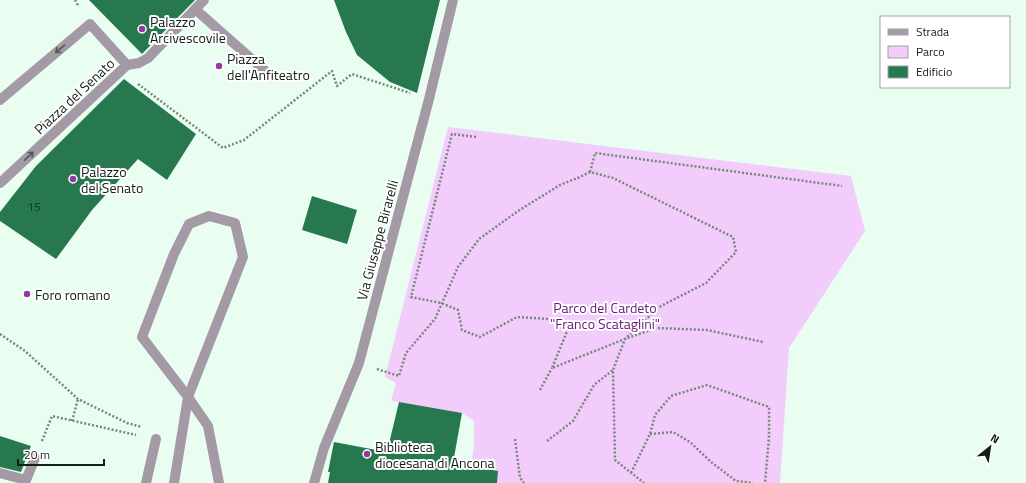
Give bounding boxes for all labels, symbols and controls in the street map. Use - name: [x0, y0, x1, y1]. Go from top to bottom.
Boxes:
- place label: Palazzo Arcivescovile: [150, 11, 226, 48]
- legend: [880, 16, 1010, 88]
- text: Strada: [916, 22, 949, 41]
- marker: Palazzo Arcivescovile: [137, 24, 147, 34]
- text: Parco: [916, 42, 945, 61]
- one-way arrow: [55, 45, 65, 54]
- place label: Piazza dell'Anfiteatro: [227, 48, 310, 85]
- street label: Piazza del Senato: [29, 53, 119, 139]
- marker: Piazza dell'Anfiteatro: [214, 61, 224, 71]
- text: Edificio: [916, 62, 952, 81]
- one-way arrow: [23, 152, 33, 161]
- place label: Palazzo del Senato: [81, 161, 143, 198]
- marker: Palazzo del Senato: [68, 174, 78, 184]
- street label: Via Giuseppe Birarelli: [351, 178, 403, 302]
- house number: 15: [27, 197, 41, 216]
- place label: Foro romano: [35, 284, 110, 305]
- marker: Foro romano: [22, 289, 32, 299]
- park label: Parco del Cardeto "Franco Scataglini": [550, 297, 660, 334]
- north arrow: [970, 427, 1010, 467]
- text: N: [988, 430, 1002, 447]
- place label: Biblioteca diocesana di Ancona: [375, 436, 494, 473]
- scale bar: [18, 441, 104, 467]
- text: 20 m: [24, 445, 50, 464]
- marker: Biblioteca diocesana di Ancona: [362, 449, 372, 459]

